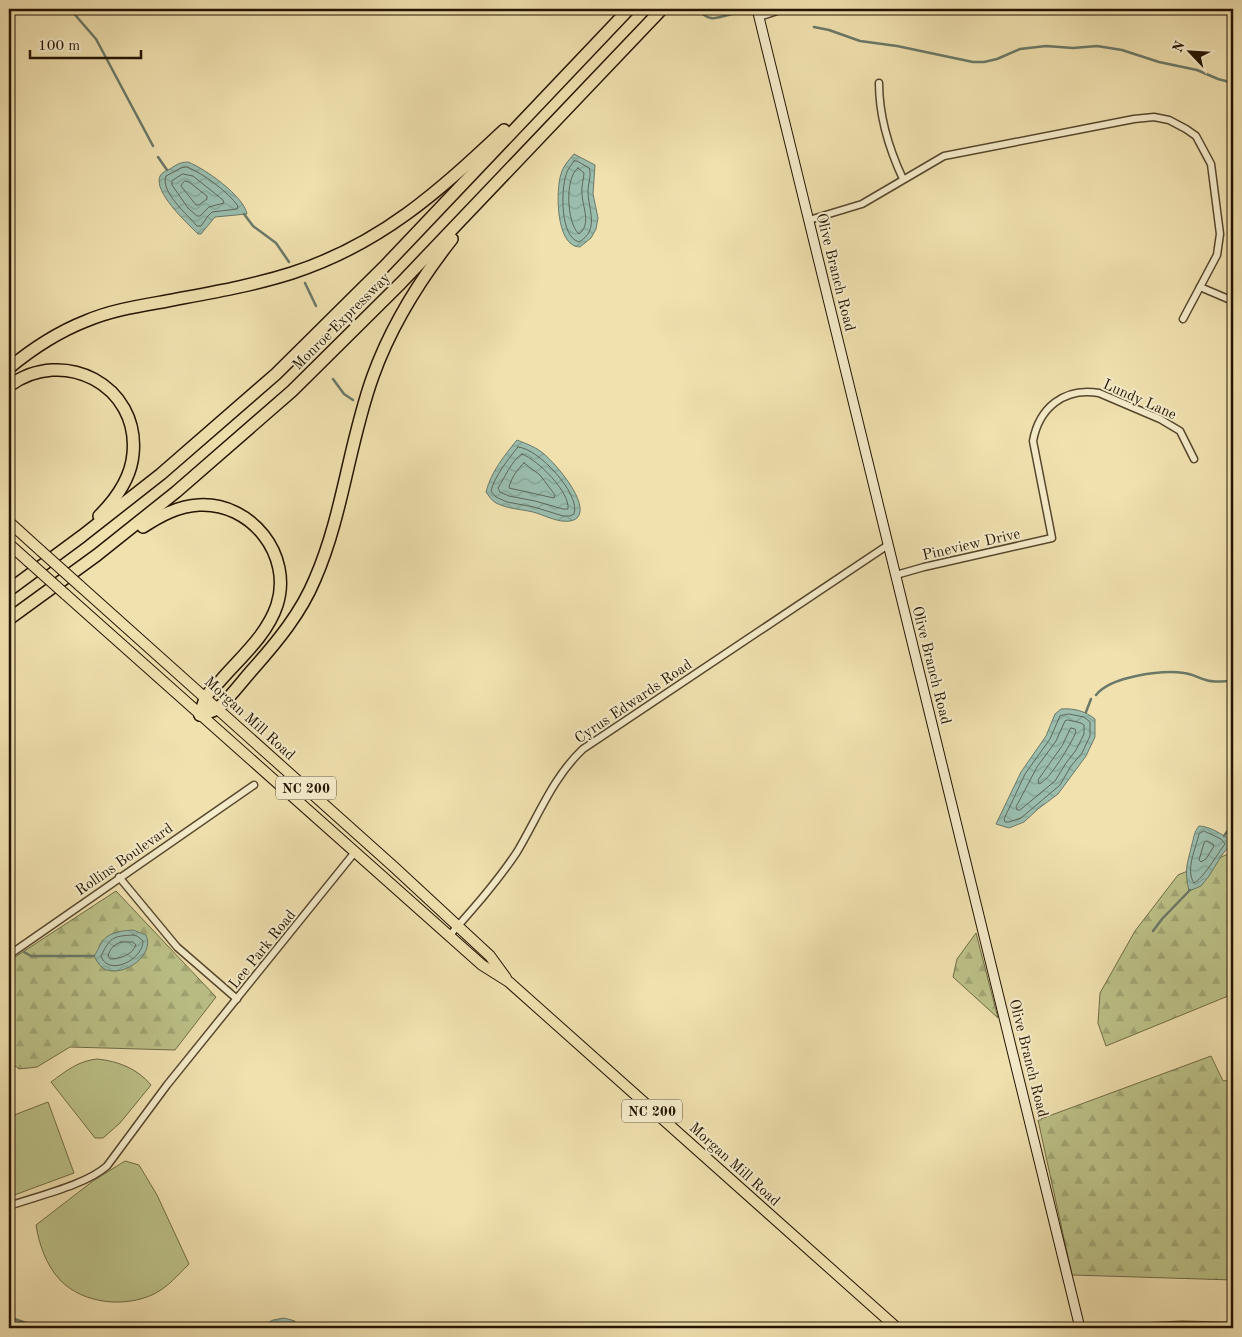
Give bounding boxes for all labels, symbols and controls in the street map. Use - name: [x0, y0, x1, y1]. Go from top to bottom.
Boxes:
- scale bar: [30, 28, 141, 60]
- north arrow: [1164, 28, 1214, 78]
- text: 100 m: [38, 39, 80, 54]
- text: N: [1171, 39, 1188, 55]
- street label: Olive Branch Road: [813, 212, 857, 333]
- street label: Monroe Expressway: [290, 270, 394, 374]
- street label: Lundy Lane: [1100, 378, 1178, 423]
- street label: Pineview Drive: [921, 527, 1022, 564]
- street label: Olive Branch Road: [909, 605, 953, 726]
- street label: Cyrus Edwards Road: [573, 657, 695, 747]
- street label: Morgan Mill Road: [201, 675, 297, 764]
- road number: NC 200: [276, 776, 336, 800]
- street label: Rollins Boulevard: [74, 821, 176, 899]
- street label: Lee Park Road: [227, 908, 299, 992]
- street label: Olive Branch Road: [1006, 998, 1050, 1119]
- road number: NC 200: [622, 1100, 682, 1122]
- street label: Morgan Mill Road: [686, 1121, 782, 1210]

